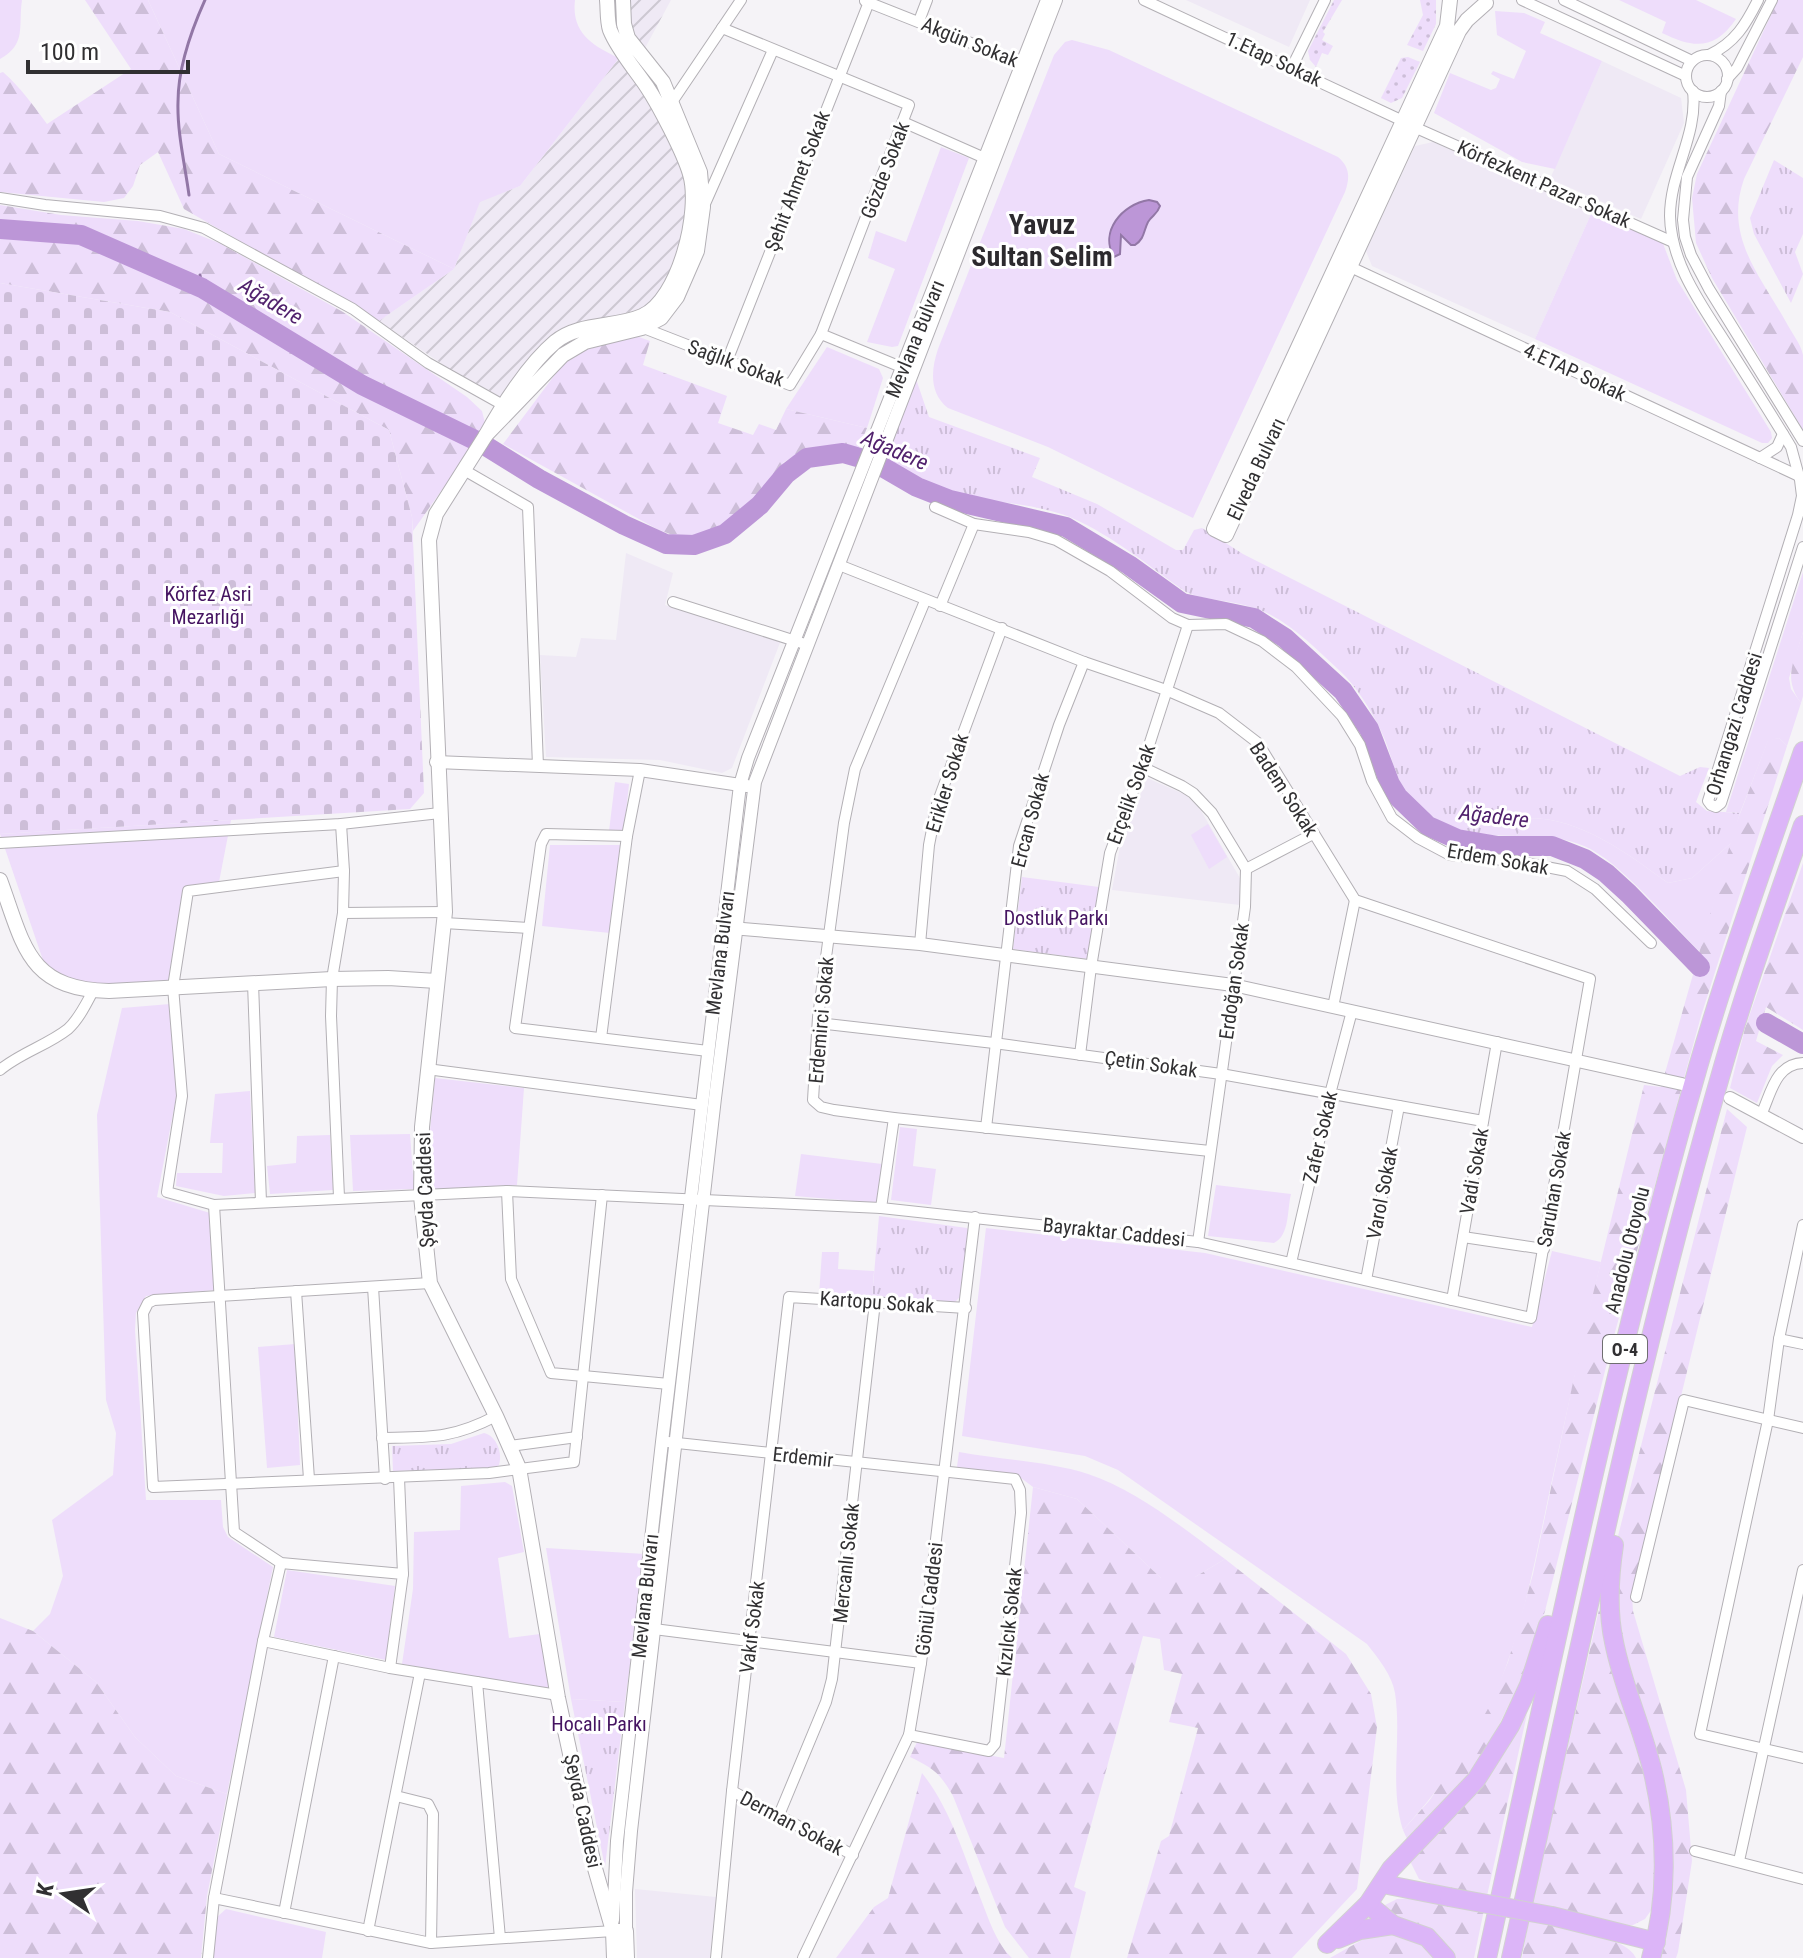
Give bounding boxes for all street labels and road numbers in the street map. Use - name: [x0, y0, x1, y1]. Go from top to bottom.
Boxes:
- street label: Akgün Sokak: [918, 12, 1022, 72]
- street label: 1.Etap Sokak: [1222, 26, 1326, 92]
- street label: Şehit Ahmet Sokak: [759, 107, 835, 255]
- street label: Gözde Sokak: [855, 118, 915, 222]
- street label: Körfezkent Pazar Sokak: [1454, 135, 1634, 233]
- street label: Mevlana Bulvarı: [880, 277, 950, 401]
- street label: Sağlık Sokak: [685, 334, 787, 392]
- street label: 4.ETAP Sokak: [1520, 338, 1630, 406]
- street label: Elveda Bulvarı: [1222, 414, 1290, 524]
- street label: Orhangazi Caddesi: [1701, 650, 1767, 798]
- street label: Erikler Sokak: [921, 731, 973, 835]
- street label: Badem Sokak: [1245, 737, 1323, 841]
- street label: Erçelik Sokak: [1102, 740, 1160, 848]
- street label: Ercan Sokak: [1006, 770, 1054, 870]
- street label: Erdem Sokak: [1445, 838, 1551, 880]
- street label: Mevlana Bulvarı: [700, 890, 740, 1016]
- street label: Erdoğan Sokak: [1214, 921, 1254, 1041]
- street label: Erdemirci Sokak: [804, 956, 838, 1084]
- street label: Çetin Sokak: [1103, 1046, 1199, 1082]
- street label: Zafer Sokak: [1298, 1088, 1342, 1186]
- street label: Vadi Sokak: [1455, 1126, 1493, 1216]
- street label: Saruhan Sokak: [1532, 1129, 1576, 1249]
- street label: Şeyda Caddesi: [411, 1132, 439, 1248]
- street label: Varol Sokak: [1361, 1145, 1403, 1241]
- street label: Anadolu Otoyolu: [1600, 1184, 1654, 1316]
- street label: Bayraktar Caddesi: [1042, 1213, 1186, 1251]
- street label: Kartopu Sokak: [819, 1286, 935, 1318]
- road number: O-4: [1603, 1335, 1647, 1363]
- street label: Erdemir: [771, 1442, 835, 1472]
- street label: Mercanlı Sokak: [828, 1502, 864, 1624]
- street label: Mevlana Bulvarı: [627, 1533, 663, 1659]
- street label: Gönül Caddesi: [910, 1541, 948, 1657]
- street label: Kızılcık Sokak: [991, 1566, 1027, 1678]
- street label: Vakıf Sokak: [734, 1579, 770, 1675]
- street label: Şeyda Caddesi: [559, 1752, 607, 1870]
- street label: Derman Sokak: [736, 1786, 848, 1860]

